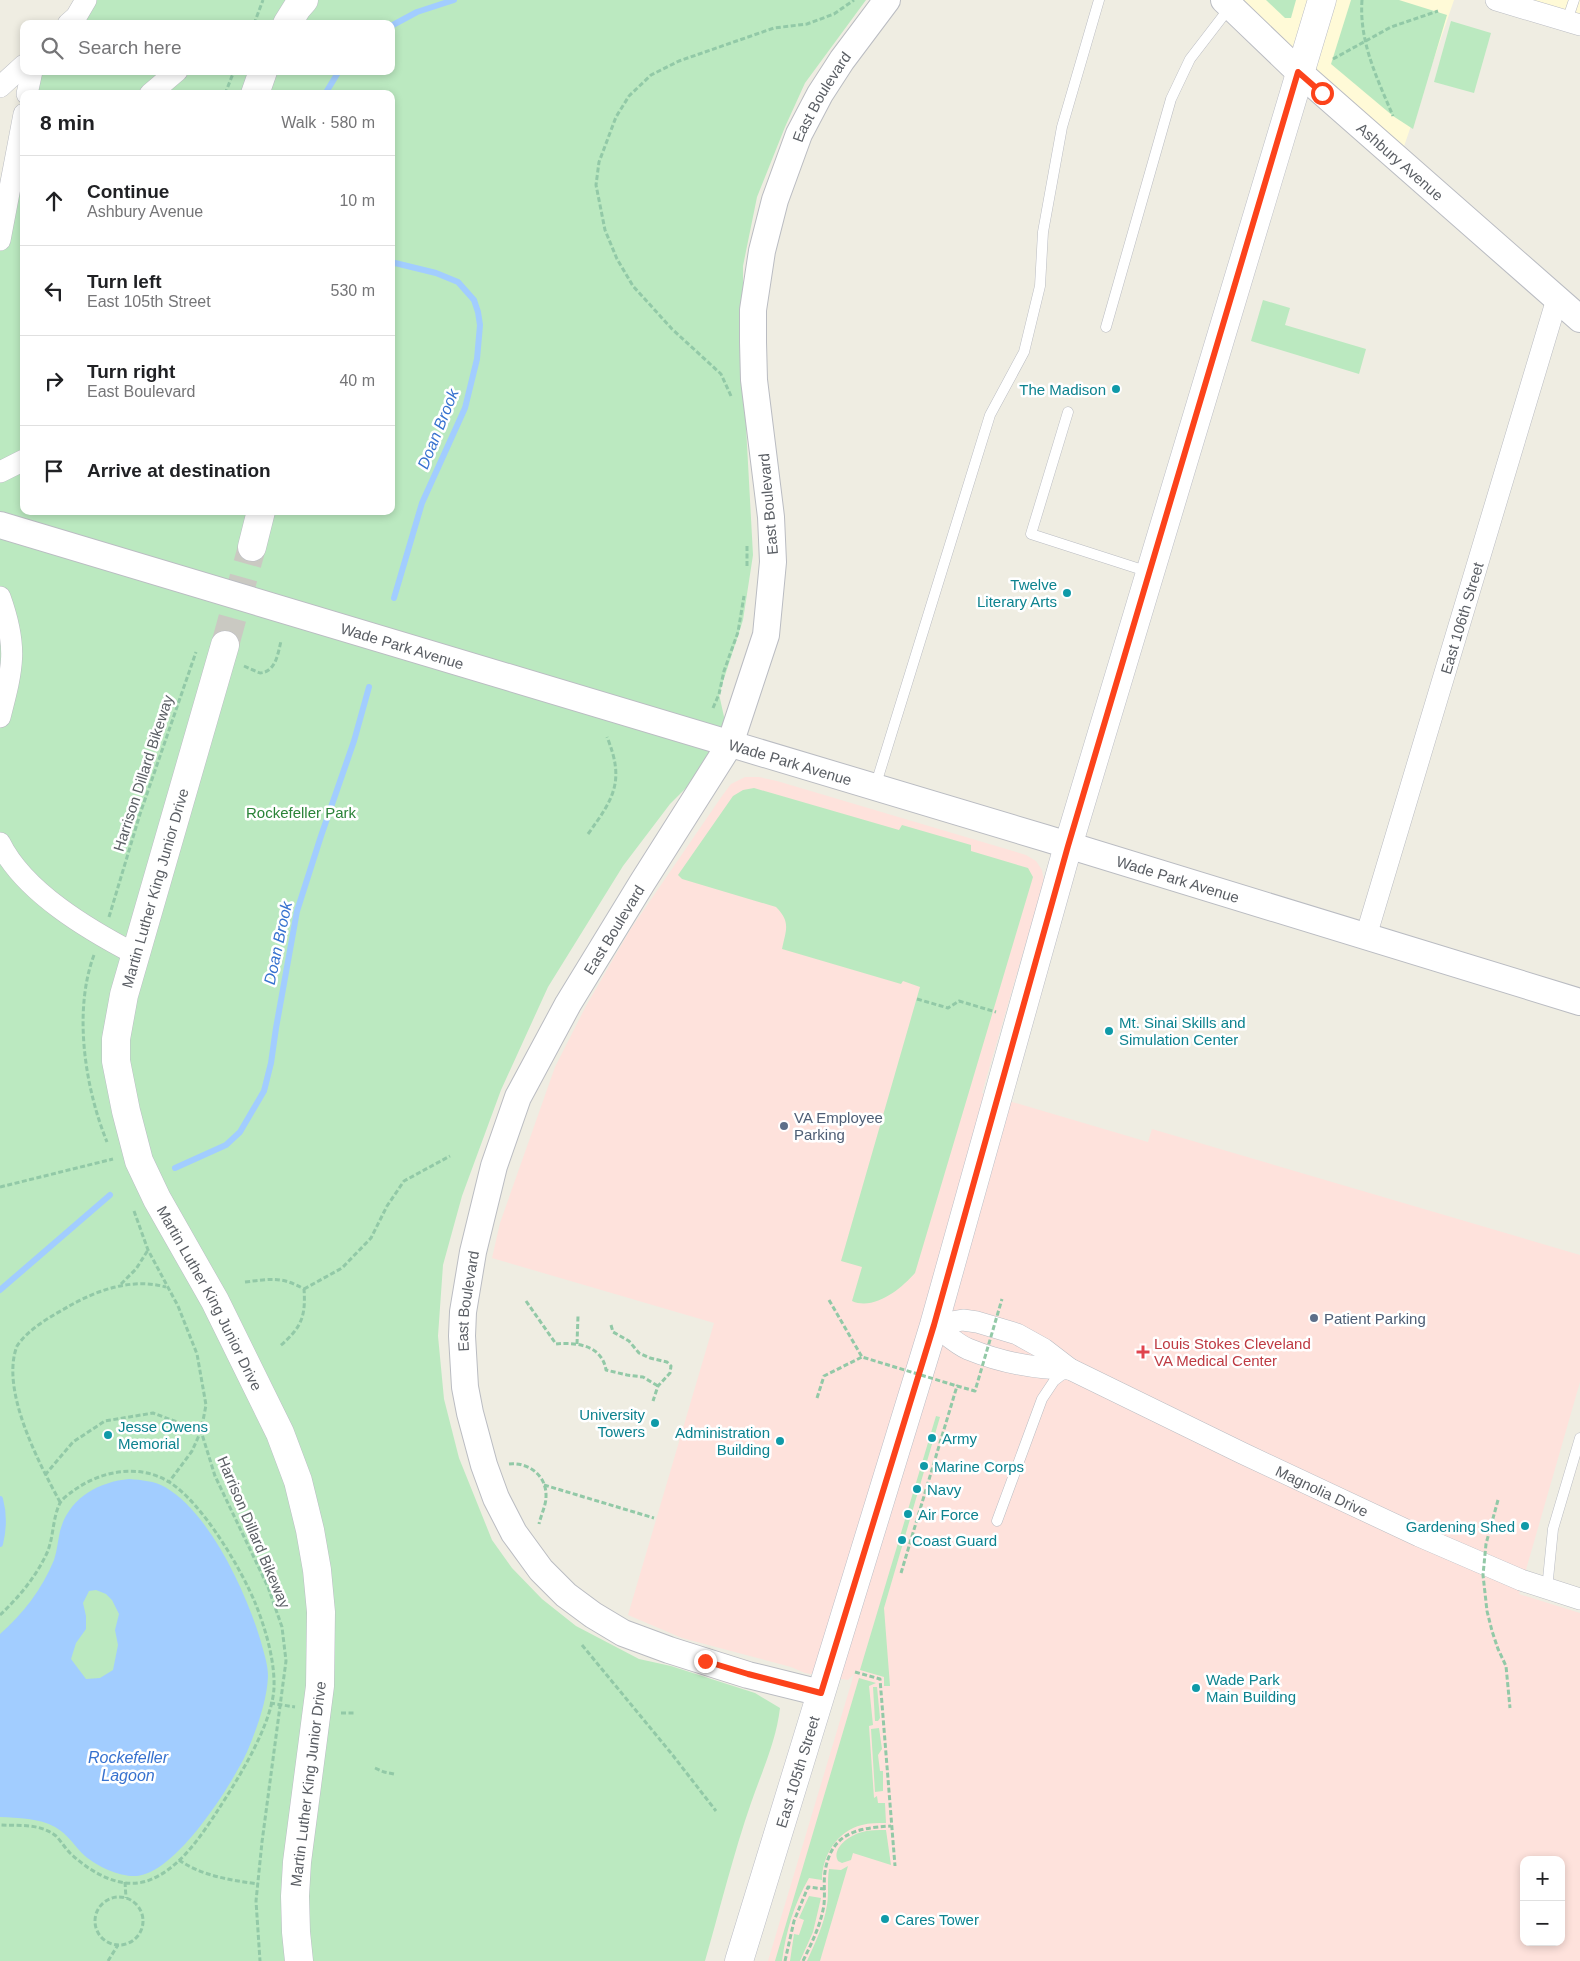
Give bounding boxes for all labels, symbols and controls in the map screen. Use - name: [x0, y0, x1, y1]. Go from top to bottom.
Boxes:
- search box: [20, 20, 395, 75]
- icon: search: [38, 34, 66, 62]
- text: Search here: [78, 37, 182, 58]
- street label: East Boulevard: [788, 48, 854, 144]
- route start: [1311, 82, 1334, 105]
- text: 8 min: [40, 111, 95, 134]
- text: Walk · 580 m: [281, 114, 375, 131]
- street label: Ashbury Avenue: [1354, 119, 1447, 204]
- text: Continue: [87, 181, 169, 202]
- icon: ahead: [40, 187, 68, 215]
- text: 10 m: [339, 192, 375, 209]
- text: Ashbury Avenue: [87, 203, 203, 220]
- text: Turn left: [87, 271, 162, 292]
- icon: left: [40, 277, 68, 305]
- text: 530 m: [331, 282, 375, 299]
- text: East 105th Street: [87, 293, 211, 310]
- text: Turn right: [87, 361, 175, 382]
- icon: right: [40, 367, 68, 395]
- text: 40 m: [339, 372, 375, 389]
- place label: The Madison: [1019, 381, 1106, 398]
- text: East Boulevard: [87, 383, 196, 400]
- marker: The Madison: [1110, 383, 1122, 395]
- water label: Doan Brook: [414, 386, 462, 471]
- street label: East Boulevard: [755, 453, 781, 555]
- icon: arrive: [40, 457, 68, 485]
- text: Arrive at destination: [87, 460, 271, 481]
- street label: East 106th Street: [1437, 559, 1486, 676]
- place label: Twelve Literary Arts: [977, 576, 1057, 610]
- marker: Twelve Literary Arts: [1061, 587, 1073, 599]
- street label: Wade Park Avenue: [339, 619, 466, 672]
- street label: Harrison Dillard Bikeway: [110, 692, 176, 853]
- street label: Wade Park Avenue: [727, 735, 854, 788]
- street label: Martin Luther King Junior Drive: [118, 786, 192, 990]
- park label: Rockefeller Park: [246, 804, 357, 821]
- street label: Wade Park Avenue: [1115, 852, 1242, 906]
- street label: East Boulevard: [580, 882, 647, 977]
- water label: Doan Brook: [261, 899, 295, 986]
- place label: Mt. Sinai Skills and Simulation Center: [1119, 1014, 1246, 1048]
- marker: Mt. Sinai Skills and Simulation Center: [1103, 1025, 1115, 1037]
- place label: VA Employee Parking: [794, 1109, 883, 1143]
- marker: VA Employee Parking: [778, 1120, 790, 1132]
- street label: Martin Luther King Junior Drive: [154, 1202, 266, 1393]
- street label: East Boulevard: [453, 1249, 482, 1352]
- place label: Patient Parking: [1324, 1310, 1426, 1327]
- marker: Patient Parking: [1308, 1312, 1320, 1324]
- place label: Louis Stokes Cleveland VA Medical Center: [1154, 1335, 1311, 1369]
- marker: Louis Stokes Cleveland VA Medical Center: [1136, 1345, 1150, 1359]
- place label: University Towers: [579, 1406, 645, 1440]
- marker: University Towers: [649, 1417, 661, 1429]
- place label: Jesse Owens Memorial: [118, 1418, 208, 1452]
- place label: Administration Building: [675, 1424, 770, 1458]
- marker: Jesse Owens Memorial: [102, 1429, 114, 1441]
- place label: Army: [942, 1430, 977, 1447]
- marker: Army: [926, 1432, 938, 1444]
- marker: Administration Building: [774, 1435, 786, 1447]
- street label: Harrison Dillard Bikeway: [214, 1453, 294, 1611]
- place label: Marine Corps: [934, 1458, 1024, 1475]
- marker: Marine Corps: [918, 1460, 930, 1472]
- street label: Magnolia Drive: [1273, 1462, 1371, 1520]
- place label: Navy: [927, 1481, 962, 1498]
- marker: Navy: [911, 1483, 923, 1495]
- place label: Air Force: [918, 1506, 979, 1523]
- marker: Air Force: [902, 1508, 914, 1520]
- place label: Gardening Shed: [1406, 1518, 1515, 1535]
- marker: Gardening Shed: [1519, 1520, 1531, 1532]
- place label: Coast Guard: [912, 1532, 997, 1549]
- marker: Coast Guard: [896, 1534, 908, 1546]
- route end: [694, 1650, 717, 1673]
- place label: Wade Park Main Building: [1206, 1671, 1296, 1705]
- street label: Martin Luther King Junior Drive: [287, 1680, 329, 1888]
- marker: Wade Park Main Building: [1190, 1682, 1202, 1694]
- street label: East 105th Street: [772, 1713, 822, 1830]
- water label: Rockefeller Lagoon: [88, 1749, 169, 1784]
- map controls: [1520, 1856, 1565, 1946]
- button: +: [1520, 1856, 1565, 1901]
- button: −: [1520, 1901, 1565, 1946]
- place label: Cares Tower: [895, 1911, 979, 1928]
- marker: Cares Tower: [879, 1913, 891, 1925]

